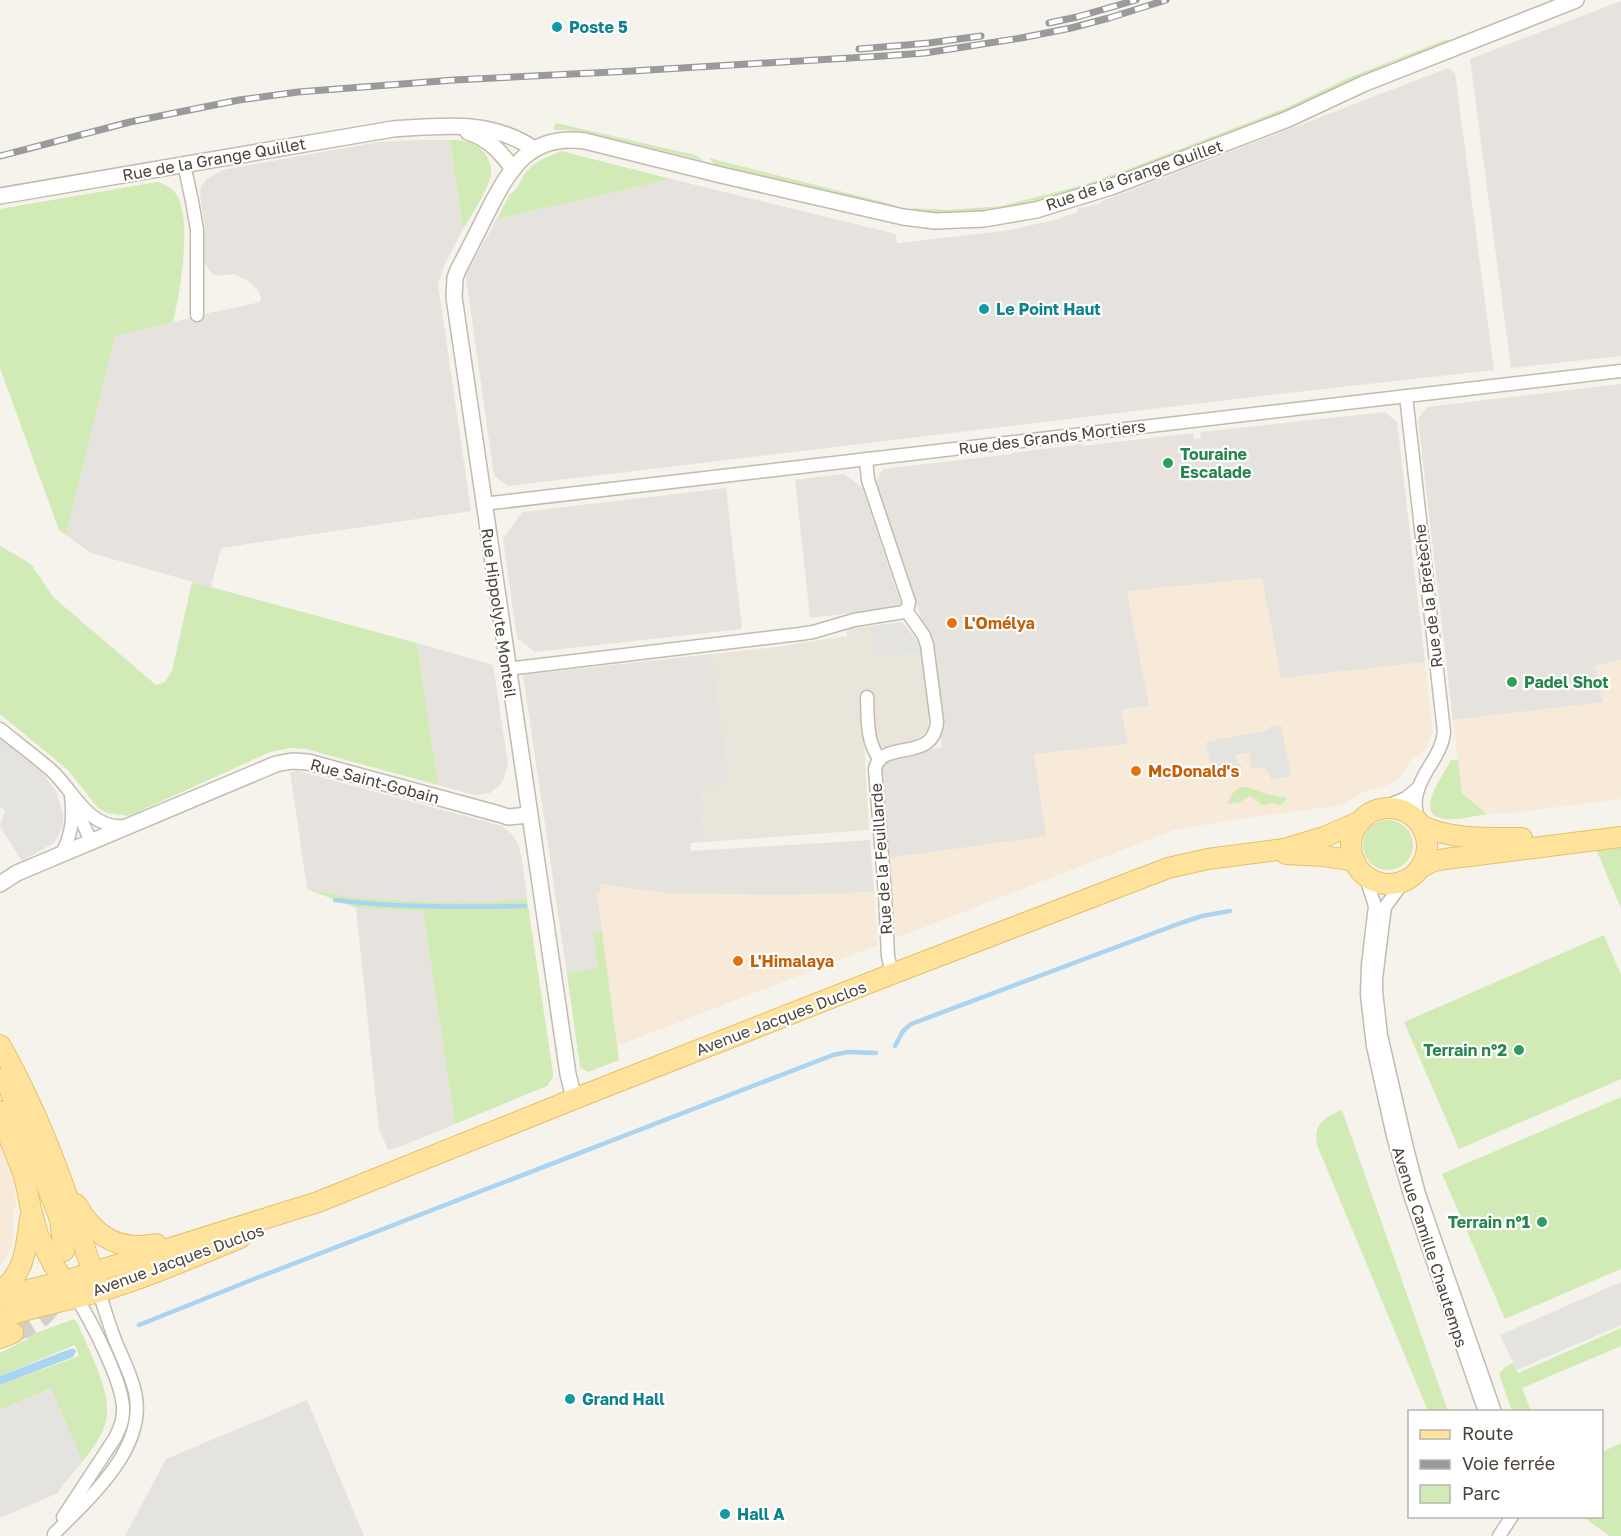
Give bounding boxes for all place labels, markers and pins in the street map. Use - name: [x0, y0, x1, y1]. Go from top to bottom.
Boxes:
- place label: Poste 5: [569, 17, 628, 37]
- marker: Poste 5: [550, 20, 564, 34]
- place label: Le Point Haut: [996, 299, 1101, 319]
- marker: Le Point Haut: [977, 302, 991, 316]
- place label: Touraine Escalade: [1180, 444, 1251, 482]
- marker: Touraine Escalade: [1161, 456, 1175, 470]
- place label: L'Omélya: [964, 613, 1035, 633]
- marker: L'Omélya: [945, 616, 959, 630]
- place label: Padel Shot: [1524, 672, 1609, 692]
- marker: Padel Shot: [1505, 675, 1519, 689]
- place label: McDonald's: [1148, 761, 1239, 781]
- marker: McDonald's: [1129, 764, 1143, 778]
- place label: L'Himalaya: [750, 951, 834, 971]
- marker: L'Himalaya: [731, 954, 745, 968]
- place label: Terrain n°2: [1423, 1040, 1507, 1060]
- marker: Terrain n°2: [1512, 1043, 1526, 1057]
- place label: Terrain n°1: [1448, 1212, 1530, 1232]
- marker: Terrain n°1: [1535, 1215, 1549, 1229]
- place label: Grand Hall: [582, 1389, 665, 1409]
- marker: Grand Hall: [563, 1392, 577, 1406]
- place label: Hall A: [737, 1504, 785, 1524]
- marker: Hall A: [718, 1507, 732, 1521]

